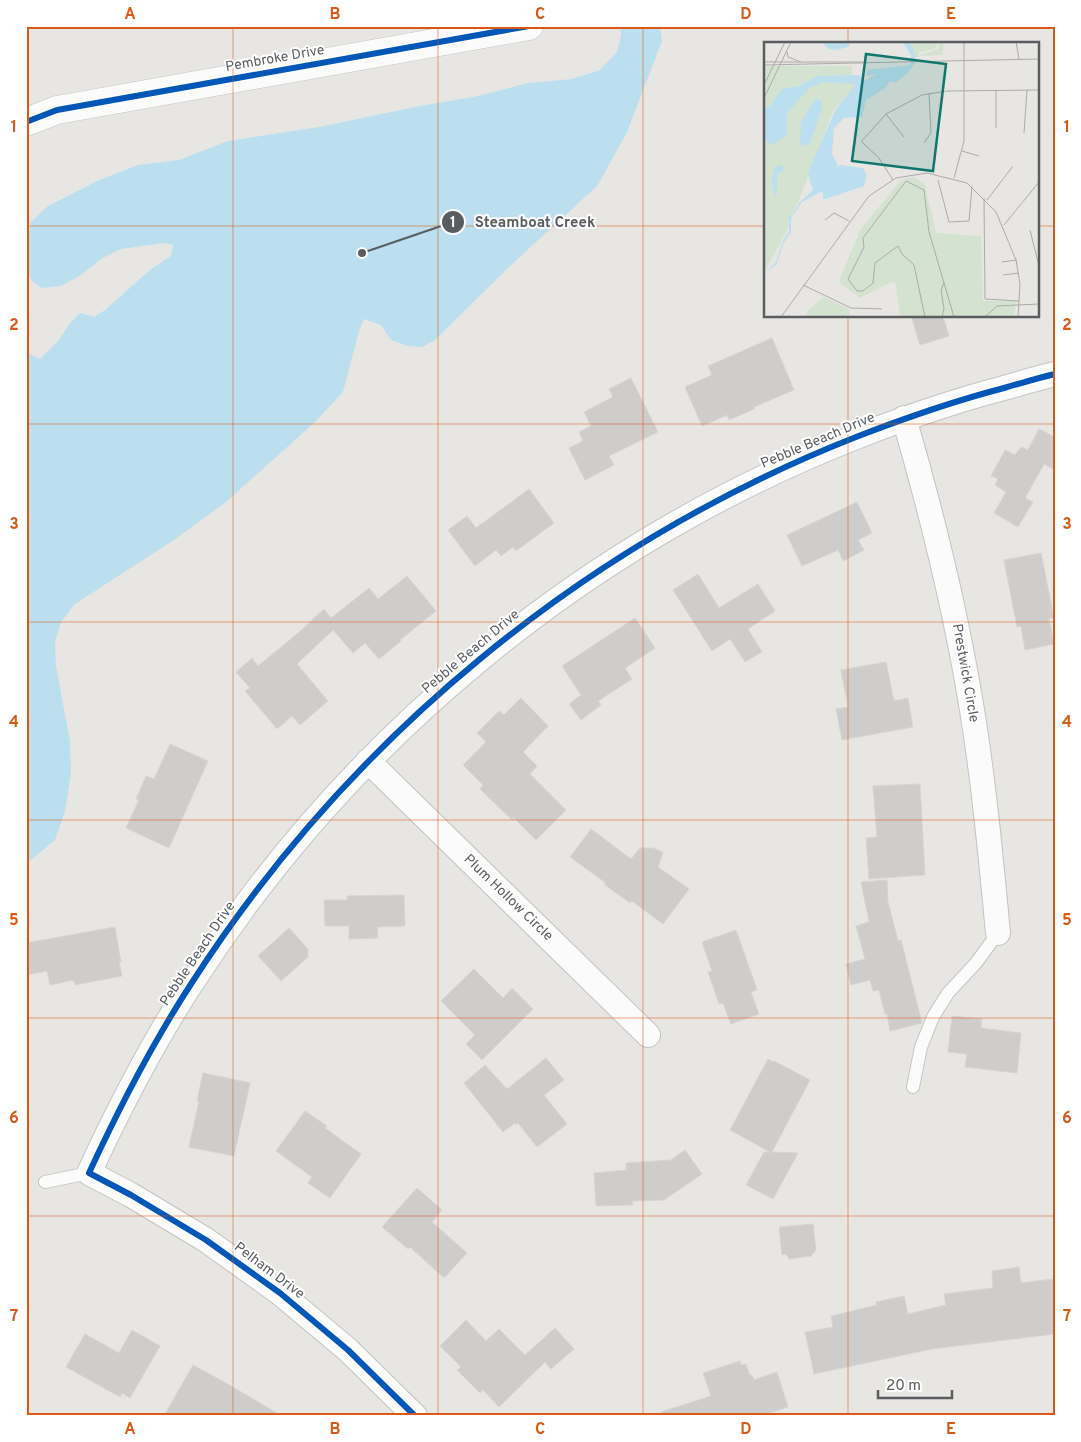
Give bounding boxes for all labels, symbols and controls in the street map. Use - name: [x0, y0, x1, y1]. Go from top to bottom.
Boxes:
- text: A: [124, 5, 136, 25]
- text: B: [329, 5, 341, 25]
- text: C: [535, 5, 545, 25]
- text: D: [740, 5, 752, 25]
- text: E: [946, 5, 956, 25]
- street label: Pembroke Drive: [224, 42, 326, 76]
- inset map: [764, 42, 1038, 318]
- text: 1: [11, 118, 17, 138]
- text: 1: [1064, 118, 1070, 138]
- callout: Steamboat Creek: [440, 207, 606, 237]
- text: 1: [450, 214, 456, 233]
- text: Steamboat Creek: [475, 214, 595, 233]
- text: 2: [9, 316, 19, 336]
- text: 2: [1062, 316, 1072, 336]
- street label: Pebble Beach Drive: [758, 409, 878, 473]
- text: 3: [9, 515, 19, 535]
- text: 3: [1062, 515, 1072, 535]
- street label: Pebble Beach Drive: [419, 606, 523, 698]
- street label: Prestwick Circle: [948, 622, 982, 724]
- text: 4: [9, 713, 19, 733]
- text: 4: [1062, 713, 1072, 733]
- street label: Plum Hollow Circle: [460, 851, 556, 945]
- street label: Pebble Beach Drive: [157, 899, 239, 1009]
- text: 5: [9, 911, 19, 931]
- text: 5: [1062, 911, 1072, 931]
- text: 6: [9, 1109, 19, 1129]
- text: 6: [1062, 1109, 1072, 1129]
- street label: Pelham Drive: [230, 1239, 308, 1303]
- text: 7: [10, 1307, 18, 1327]
- text: 7: [1063, 1307, 1071, 1327]
- scale bar: [878, 1367, 952, 1399]
- text: 20 m: [886, 1377, 921, 1396]
- text: A: [124, 1420, 136, 1440]
- text: B: [329, 1420, 341, 1440]
- text: C: [535, 1420, 545, 1440]
- text: D: [740, 1420, 752, 1440]
- text: E: [946, 1420, 956, 1440]

